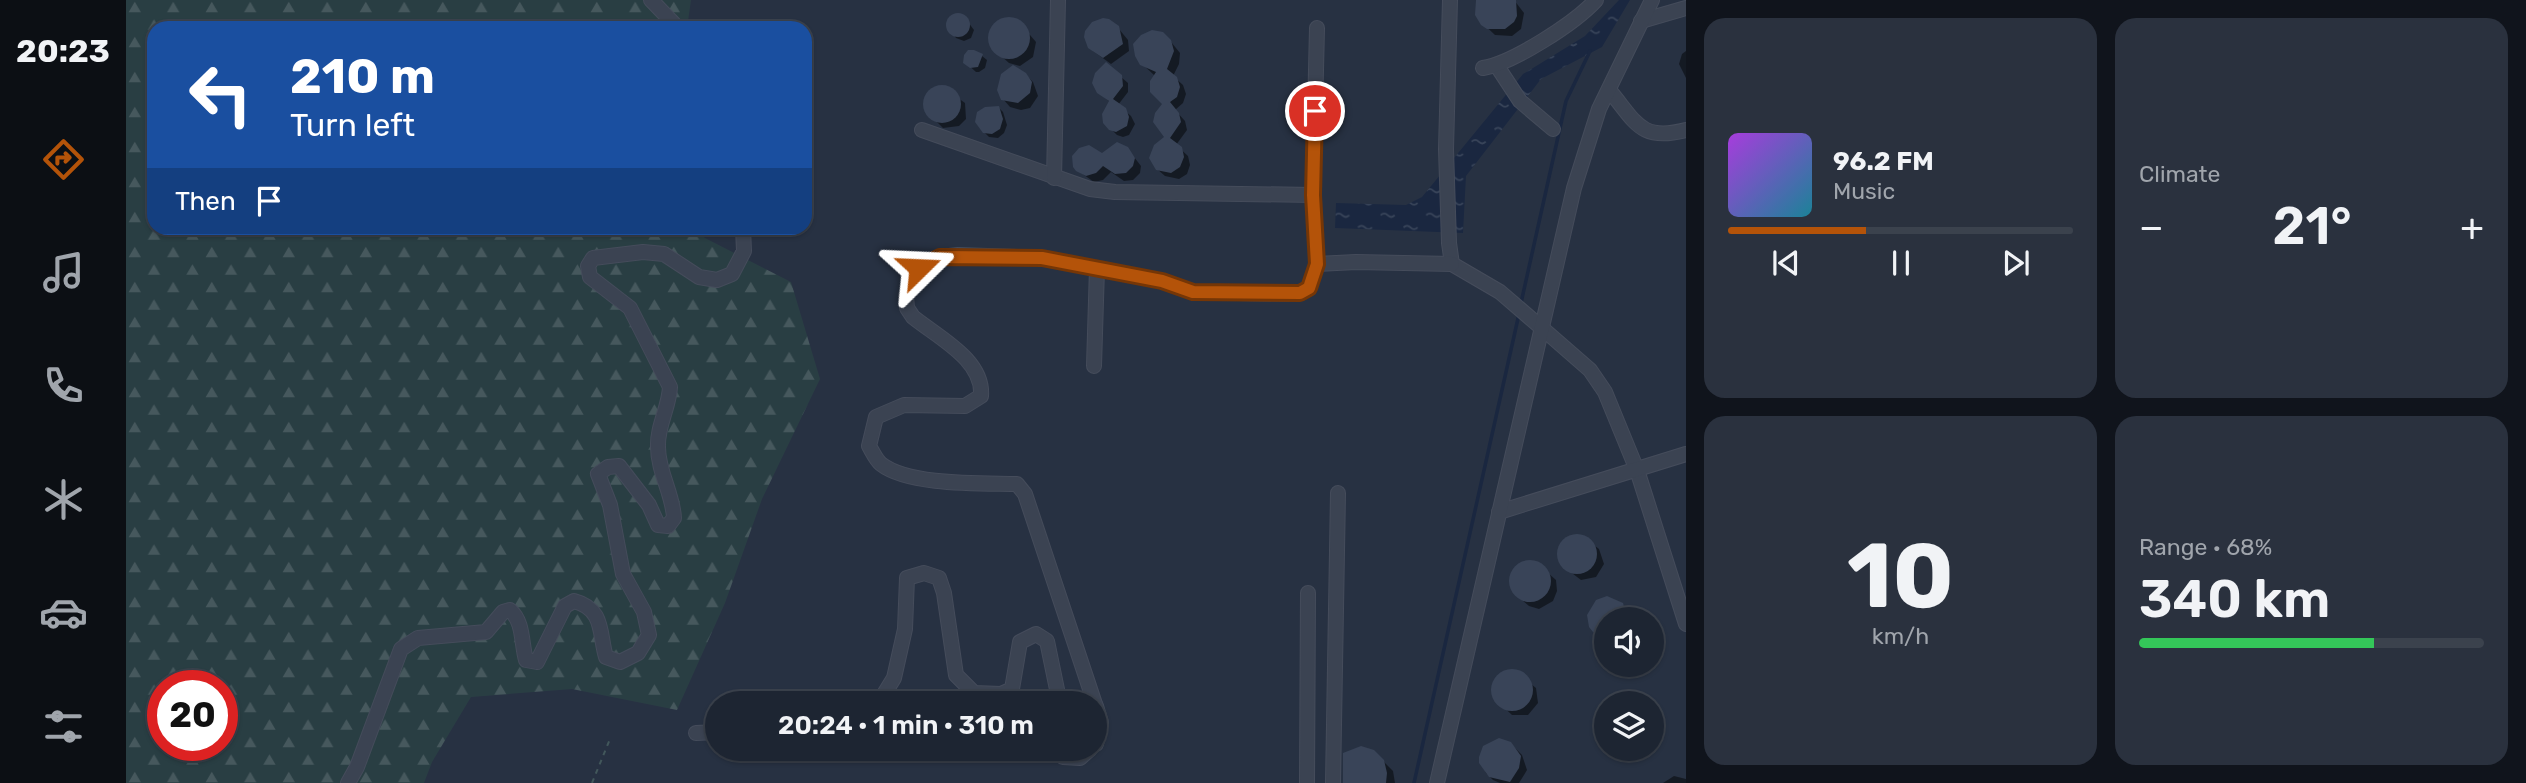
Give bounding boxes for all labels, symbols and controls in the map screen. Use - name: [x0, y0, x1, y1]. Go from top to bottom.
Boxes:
- text: 20:23: [16, 32, 110, 70]
- text: 210 m: [290, 47, 435, 105]
- icon: left: [175, 49, 266, 140]
- pin: [1285, 81, 1345, 141]
- icon: arrive: [1296, 92, 1334, 130]
- text: Turn left: [290, 106, 415, 144]
- icon: directions: [39, 135, 88, 184]
- text: 96.2 FM: [1833, 146, 1934, 177]
- text: Climate: [2139, 160, 2220, 188]
- text: Music: [1833, 177, 1895, 205]
- icon: arrive: [250, 182, 288, 220]
- text: Then: [175, 186, 236, 217]
- text: 21°: [2273, 195, 2351, 257]
- text: −: [2139, 204, 2164, 250]
- text: +: [2460, 204, 2484, 250]
- position arrow: [882, 231, 956, 305]
- icon: previous: [1767, 244, 1805, 282]
- icon: pause: [1882, 244, 1920, 282]
- icon: next: [1997, 244, 2035, 282]
- icon: music: [39, 248, 88, 297]
- icon: phone: [39, 361, 88, 410]
- icon: climate: [39, 475, 88, 524]
- text: 10: [1847, 522, 1954, 630]
- text: Range · 68%: [2139, 533, 2272, 561]
- text: 340 km: [2139, 568, 2330, 630]
- icon: car: [39, 588, 88, 637]
- map controls: [1594, 607, 1664, 761]
- button: sound: [1594, 607, 1664, 677]
- text: km/h: [1872, 622, 1929, 650]
- speed limit sign: 20: [147, 670, 238, 761]
- button: layers: [1594, 691, 1664, 761]
- icon: filters: [39, 702, 88, 751]
- text: 20:24 · 1 min · 310 m: [778, 710, 1034, 741]

